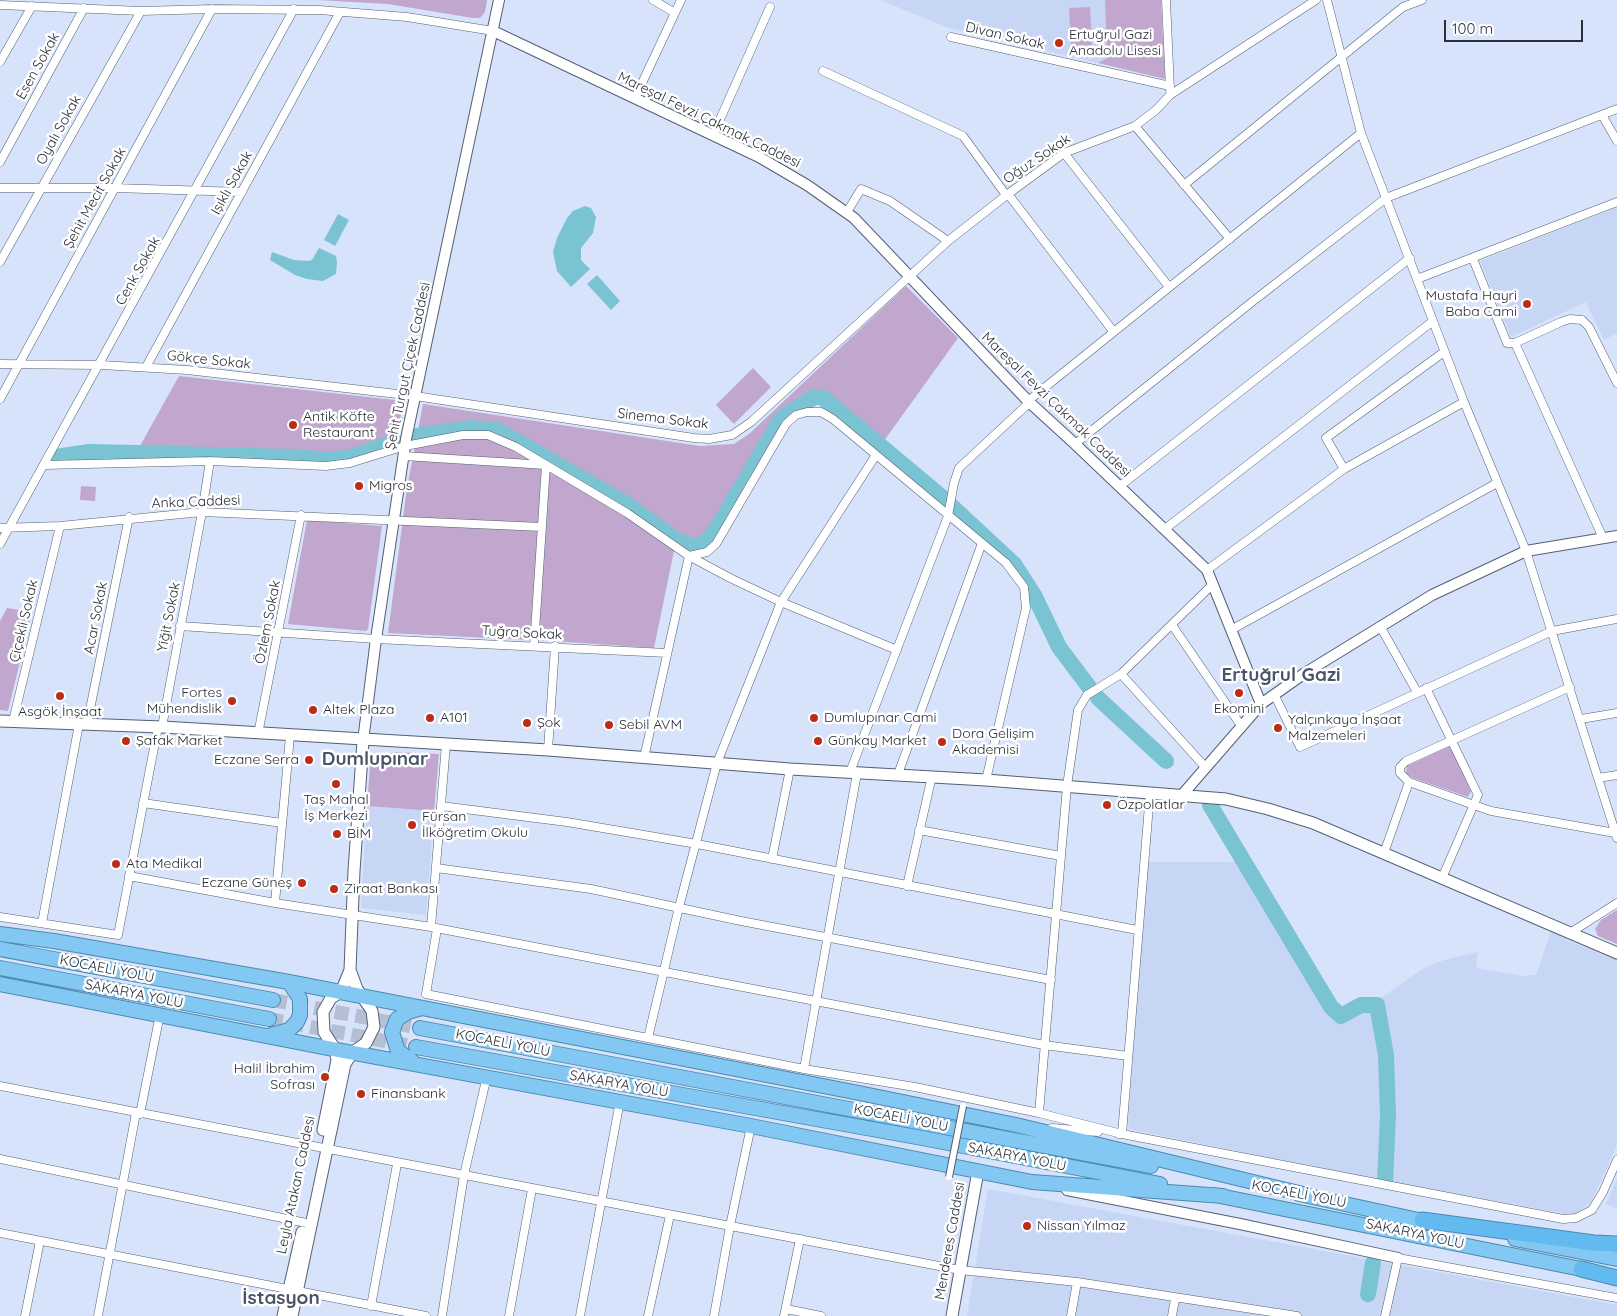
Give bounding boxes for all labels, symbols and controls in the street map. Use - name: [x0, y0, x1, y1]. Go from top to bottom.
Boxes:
- scale bar: [1447, 10, 1586, 42]
- street label: Divan Sokak: [964, 19, 1046, 53]
- text: 100 m: [1452, 19, 1493, 38]
- place label: Ertuğrul Gazi Anadolu Lisesi: [1069, 27, 1161, 59]
- street label: Esen Sokak: [13, 30, 63, 102]
- marker: Ertuğrul Gazi Anadolu Lisesi: [1053, 37, 1065, 49]
- street label: Mareşal Fevzi Çakmak Caddesi: [615, 68, 803, 172]
- street label: Oyalı Sokak: [33, 92, 85, 168]
- street label: Oğuz Sokak: [1000, 130, 1074, 188]
- street label: Şehit Mecit Sokak: [60, 144, 130, 252]
- street label: Işıklı Sokak: [208, 148, 256, 218]
- street label: Cenk Sokak: [112, 234, 164, 308]
- street label: Şehit Turgut Çiçek Caddesi: [382, 281, 434, 451]
- place label: Mustafa Hayri Baba Cami: [1425, 288, 1517, 321]
- marker: Mustafa Hayri Baba Cami: [1521, 298, 1533, 310]
- street label: Mareşal Fevzi Çakmak Caddesi: [978, 329, 1134, 481]
- street label: Gökçe Sokak: [166, 347, 252, 373]
- street label: Sinema Sokak: [616, 405, 710, 433]
- place label: Antik Köfte Restaurant: [303, 409, 375, 442]
- marker: Antik Köfte Restaurant: [287, 419, 299, 431]
- place label: Migros: [369, 478, 412, 494]
- marker: Migros: [353, 480, 365, 492]
- street label: Anka Caddesi: [151, 492, 241, 512]
- street label: Çiçekli Sokak: [6, 578, 42, 664]
- street label: Özlem Sokak: [252, 579, 284, 665]
- street label: Acar Sokak: [81, 580, 111, 656]
- street label: Yiğit Sokak: [154, 581, 184, 653]
- street label: Tuğra Sokak: [481, 622, 563, 644]
- district label: Ertuğrul Gazi: [1221, 664, 1341, 686]
- place label: Fortes Mühendislik: [147, 685, 222, 718]
- marker: Ekomini: [1233, 687, 1245, 699]
- marker: Asgök İnşaat: [54, 690, 66, 702]
- marker: Fortes Mühendislik: [226, 695, 238, 707]
- place label: Ekomini: [1214, 701, 1264, 717]
- place label: Altek Plaza: [323, 702, 394, 718]
- place label: Asgök İnşaat: [18, 704, 102, 720]
- marker: Altek Plaza: [307, 704, 319, 716]
- place label: A101: [440, 710, 468, 726]
- place label: Dumlupınar Cami: [824, 710, 937, 726]
- marker: A101: [424, 712, 436, 724]
- marker: Dumlupınar Cami: [808, 712, 820, 724]
- place label: Yalçınkaya İnşaat Malzemeleri: [1288, 712, 1402, 744]
- place label: Şok: [537, 715, 561, 731]
- marker: Şok: [521, 717, 533, 729]
- place label: Sebil AVM: [619, 717, 682, 733]
- marker: Sebil AVM: [603, 719, 615, 731]
- marker: Yalçınkaya İnşaat Malzemeleri: [1272, 722, 1284, 734]
- place label: Dora Gelişim Akademisi: [952, 726, 1034, 759]
- place label: Şafak Market: [136, 733, 222, 749]
- place label: Günkay Market: [828, 733, 927, 749]
- marker: Şafak Market: [120, 735, 132, 747]
- marker: Günkay Market: [812, 735, 824, 747]
- marker: Dora Gelişim Akademisi: [936, 736, 948, 748]
- district label: Dumlupınar: [322, 748, 428, 770]
- place label: Eczane Serra: [214, 752, 299, 768]
- marker: Eczane Serra: [303, 754, 315, 766]
- marker: Taş Mahal İş Merkezi: [330, 778, 342, 790]
- place label: Taş Mahal İş Merkezi: [303, 792, 369, 824]
- place label: Özpolatlar: [1117, 797, 1185, 813]
- marker: Özpolatlar: [1101, 799, 1113, 811]
- place label: Fürsan İlköğretim Okulu: [422, 809, 528, 842]
- marker: Fürsan İlköğretim Okulu: [406, 819, 418, 831]
- place label: BİM: [347, 826, 371, 842]
- marker: BİM: [331, 828, 343, 840]
- place label: Ata Medikal: [126, 856, 202, 872]
- marker: Ata Medikal: [110, 858, 122, 870]
- place label: Eczane Güneş: [202, 875, 292, 891]
- marker: Eczane Güneş: [296, 877, 308, 889]
- place label: Ziraat Bankası: [344, 881, 438, 897]
- marker: Ziraat Bankası: [328, 883, 340, 895]
- street label: KOCAELİ YOLU: [58, 952, 156, 986]
- street label: SAKARYA YOLU: [83, 976, 185, 1012]
- street label: KOCAELİ YOLU: [454, 1026, 552, 1060]
- place label: Halil İbrahim Sofrası: [234, 1061, 315, 1094]
- street label: SAKARYA YOLU: [568, 1067, 670, 1101]
- marker: Halil İbrahim Sofrası: [319, 1071, 331, 1083]
- place label: Finansbank: [371, 1086, 446, 1102]
- marker: Finansbank: [355, 1088, 367, 1100]
- street label: KOCAELİ YOLU: [852, 1101, 950, 1135]
- street label: Leyla Atakan Caddesi: [273, 1114, 319, 1256]
- street label: SAKARYA YOLU: [966, 1139, 1068, 1175]
- street label: KOCAELİ YOLU: [1250, 1177, 1348, 1211]
- street label: Menderes Caddesi: [931, 1181, 969, 1301]
- street label: SAKARYA YOLU: [1364, 1215, 1466, 1253]
- place label: Nissan Yılmaz: [1037, 1218, 1126, 1234]
- marker: Nissan Yılmaz: [1021, 1220, 1033, 1232]
- district label: İstasyon: [242, 1287, 320, 1309]

